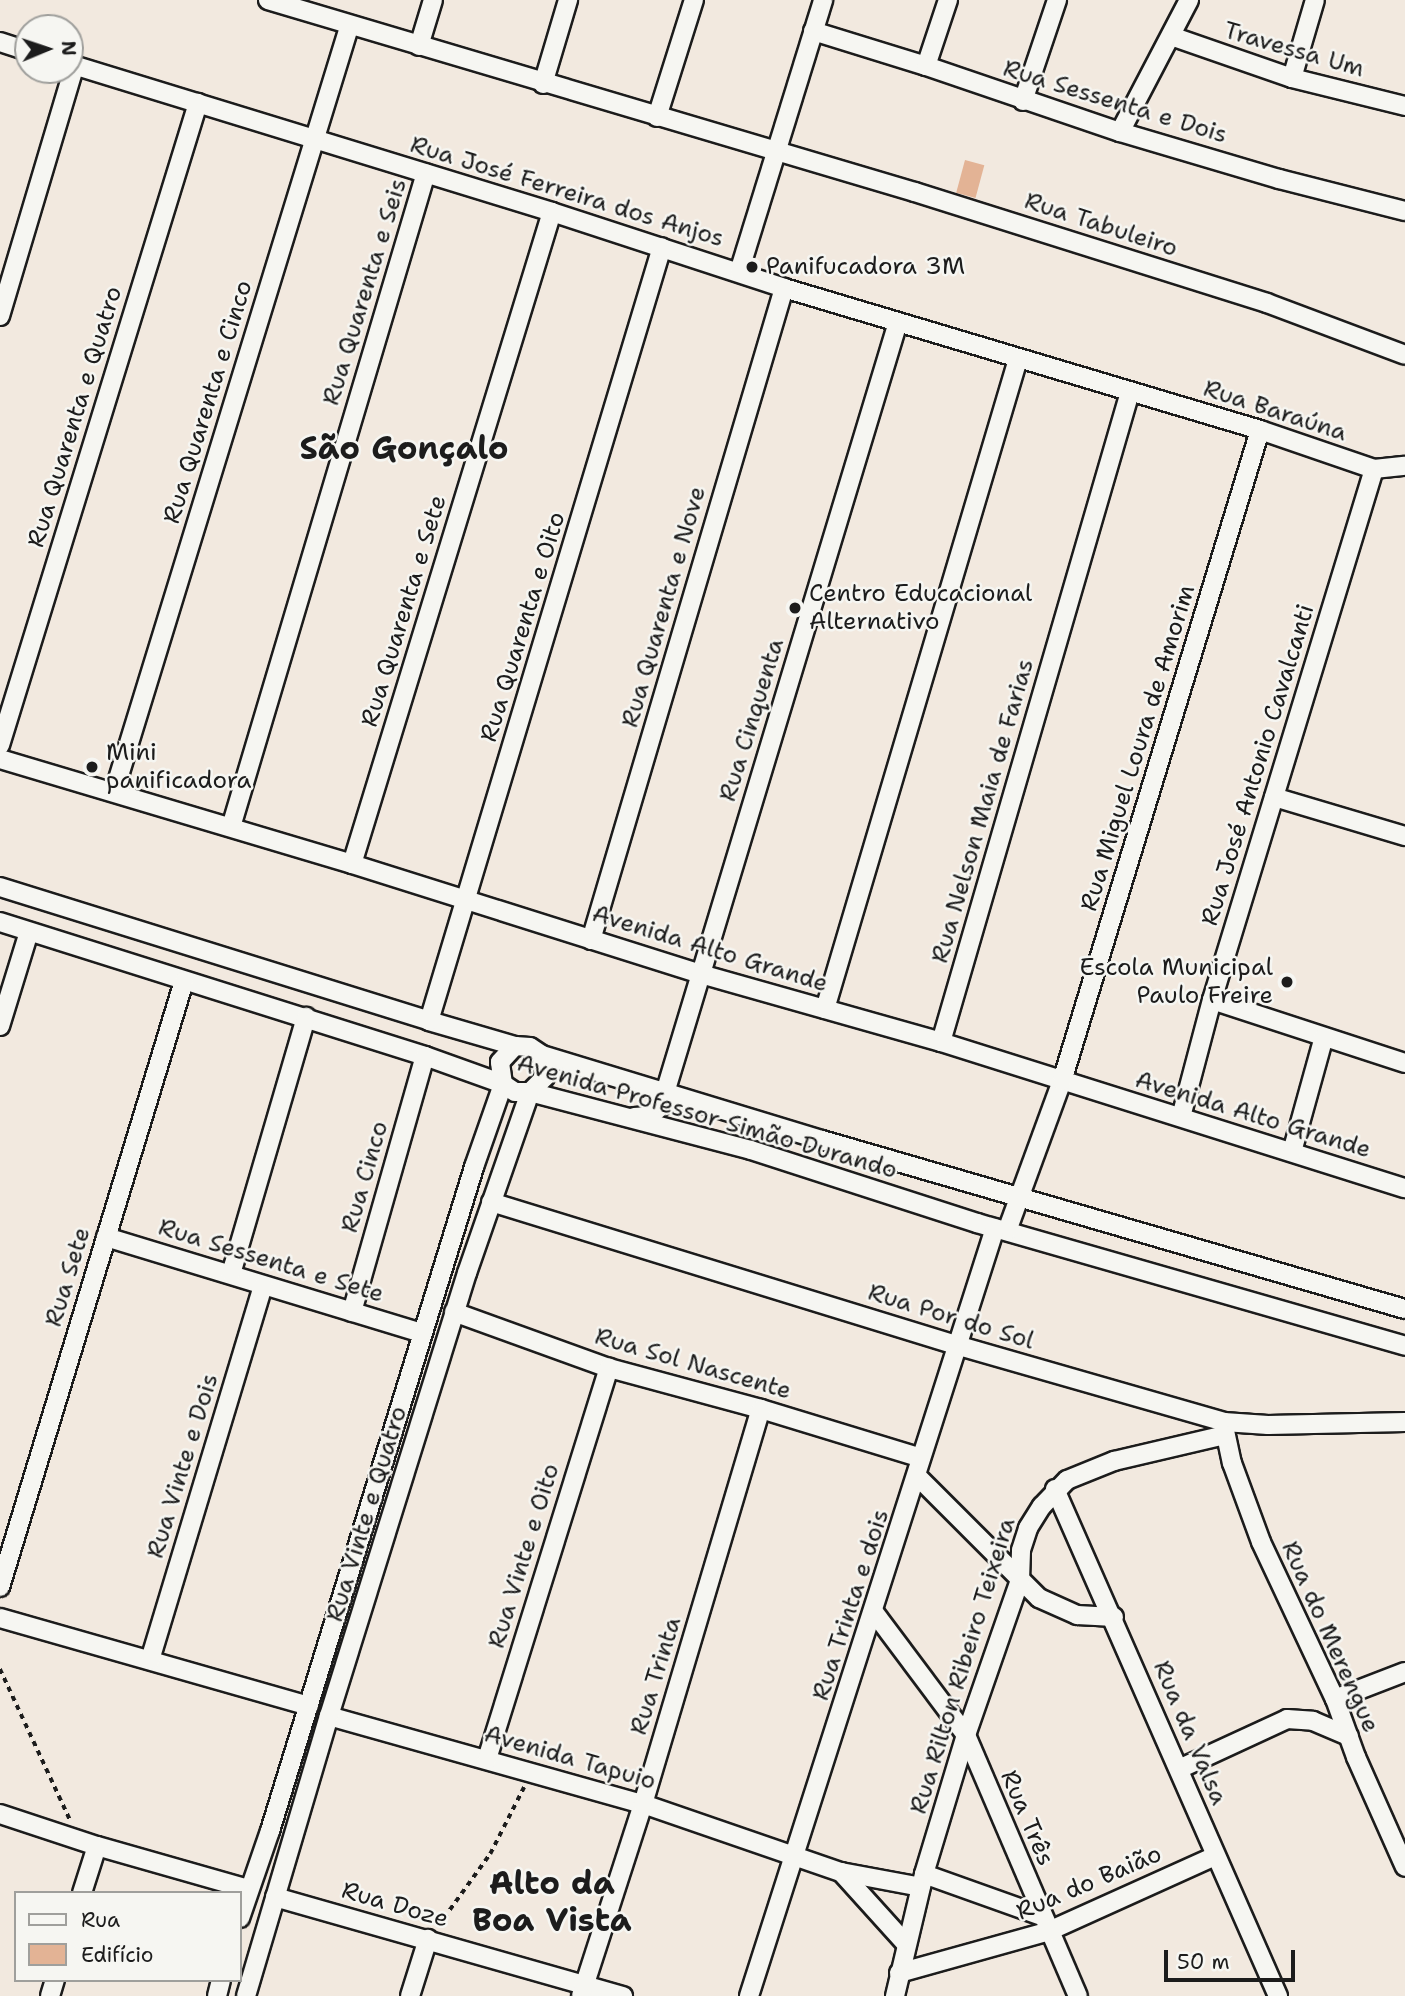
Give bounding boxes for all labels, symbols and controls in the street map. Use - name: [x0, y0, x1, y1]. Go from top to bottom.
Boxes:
- north arrow: [14, 14, 84, 84]
- street label: Travessa Um: [1220, 16, 1368, 84]
- text: N: [56, 40, 81, 56]
- street label: Rua Sessenta e Dois: [1000, 54, 1230, 150]
- street label: Rua José Ferreira dos Anjos: [407, 131, 727, 253]
- street label: Rua Quarenta e Seis: [317, 175, 413, 409]
- street label: Rua Tabuleiro: [1021, 187, 1181, 263]
- place label: Panifucadora 3M: [766, 253, 965, 281]
- marker: Panifucadora 3M: [744, 259, 760, 275]
- street label: Rua Quarenta e Cinco: [157, 277, 259, 527]
- street label: Rua Quarenta e Quatro: [22, 283, 128, 551]
- street label: Rua Baraúna: [1200, 374, 1350, 448]
- district label: São Gonçalo: [299, 429, 509, 467]
- street label: Rua Quarenta e Nove: [616, 483, 712, 731]
- street label: Rua Quarenta e Sete: [355, 492, 453, 730]
- street label: Rua Quarenta e Oito: [474, 509, 572, 745]
- place label: Centro Educacional Alternativo: [809, 580, 1032, 636]
- street label: Rua Miguel Loura de Amorim: [1075, 581, 1201, 915]
- marker: Centro Educacional Alternativo: [787, 600, 803, 616]
- street label: Rua José Antonio Cavalcanti: [1195, 601, 1321, 929]
- street label: Rua Cinquenta: [714, 635, 790, 805]
- street label: Rua Nelson Maia de Farias: [926, 656, 1040, 966]
- place label: Mini panificadora: [106, 739, 251, 795]
- marker: Mini panificadora: [84, 759, 100, 775]
- street label: Avenida Alto Grande: [589, 899, 831, 999]
- place label: Escola Municipal Paulo Freire: [1079, 954, 1273, 1010]
- marker: Escola Municipal Paulo Freire: [1279, 974, 1295, 990]
- street label: Avenida Professor Simão Durando: [514, 1049, 900, 1185]
- street label: Avenida Alto Grande: [1132, 1065, 1374, 1165]
- street label: Rua Cinco: [335, 1118, 395, 1236]
- street label: Rua Sessenta e Sete: [155, 1213, 387, 1309]
- street label: Rua Sete: [39, 1224, 97, 1330]
- street label: Rua Por do Sol: [865, 1278, 1037, 1356]
- street label: Rua Sol Nascente: [591, 1322, 795, 1406]
- street label: Rua Vinte e Dois: [141, 1370, 225, 1562]
- street label: Rua Vinte e Quatro: [321, 1403, 413, 1625]
- street label: Rua Vinte e Oito: [482, 1460, 566, 1652]
- street label: Rua Trinta e dois: [807, 1506, 895, 1704]
- street label: Rua Rilton Ribeiro Teixeira: [904, 1515, 1022, 1817]
- street label: Rua do Merengue: [1275, 1537, 1385, 1737]
- street label: Rua Trinta: [624, 1614, 688, 1738]
- street label: Rua da Valsa: [1147, 1657, 1233, 1809]
- street label: Avenida Tapuio: [481, 1720, 659, 1796]
- street label: Rua Três: [994, 1766, 1060, 1870]
- street label: Rua do Baião: [1012, 1840, 1166, 1926]
- district label: Alto da Boa Vista: [472, 1865, 632, 1940]
- street label: Rua Doze: [338, 1876, 452, 1934]
- legend: [14, 1891, 242, 1982]
- text: Rua: [81, 1906, 120, 1934]
- scale bar: [1167, 1937, 1298, 1981]
- text: Edifício: [81, 1941, 153, 1969]
- text: 50 m: [1177, 1948, 1230, 1976]

